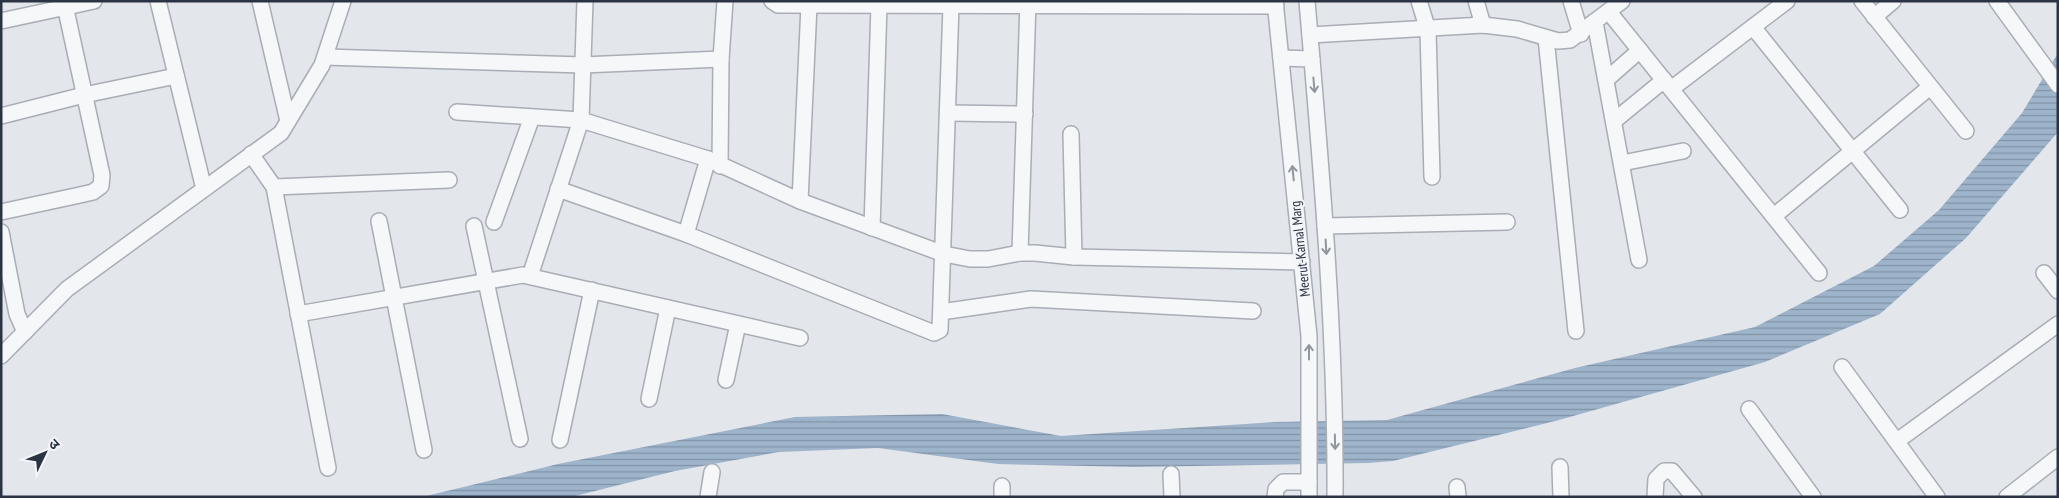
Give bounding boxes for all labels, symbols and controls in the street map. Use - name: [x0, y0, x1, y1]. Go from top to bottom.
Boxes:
- one-way arrow: [1309, 76, 1319, 92]
- one-way arrow: [1288, 165, 1298, 181]
- street label: Meerut-Karnal Marg: [1286, 200, 1314, 298]
- one-way arrow: [1321, 238, 1330, 254]
- one-way arrow: [1304, 344, 1314, 360]
- north arrow: [20, 428, 70, 478]
- one-way arrow: [1330, 434, 1340, 450]
- text: उ: [45, 435, 64, 454]

